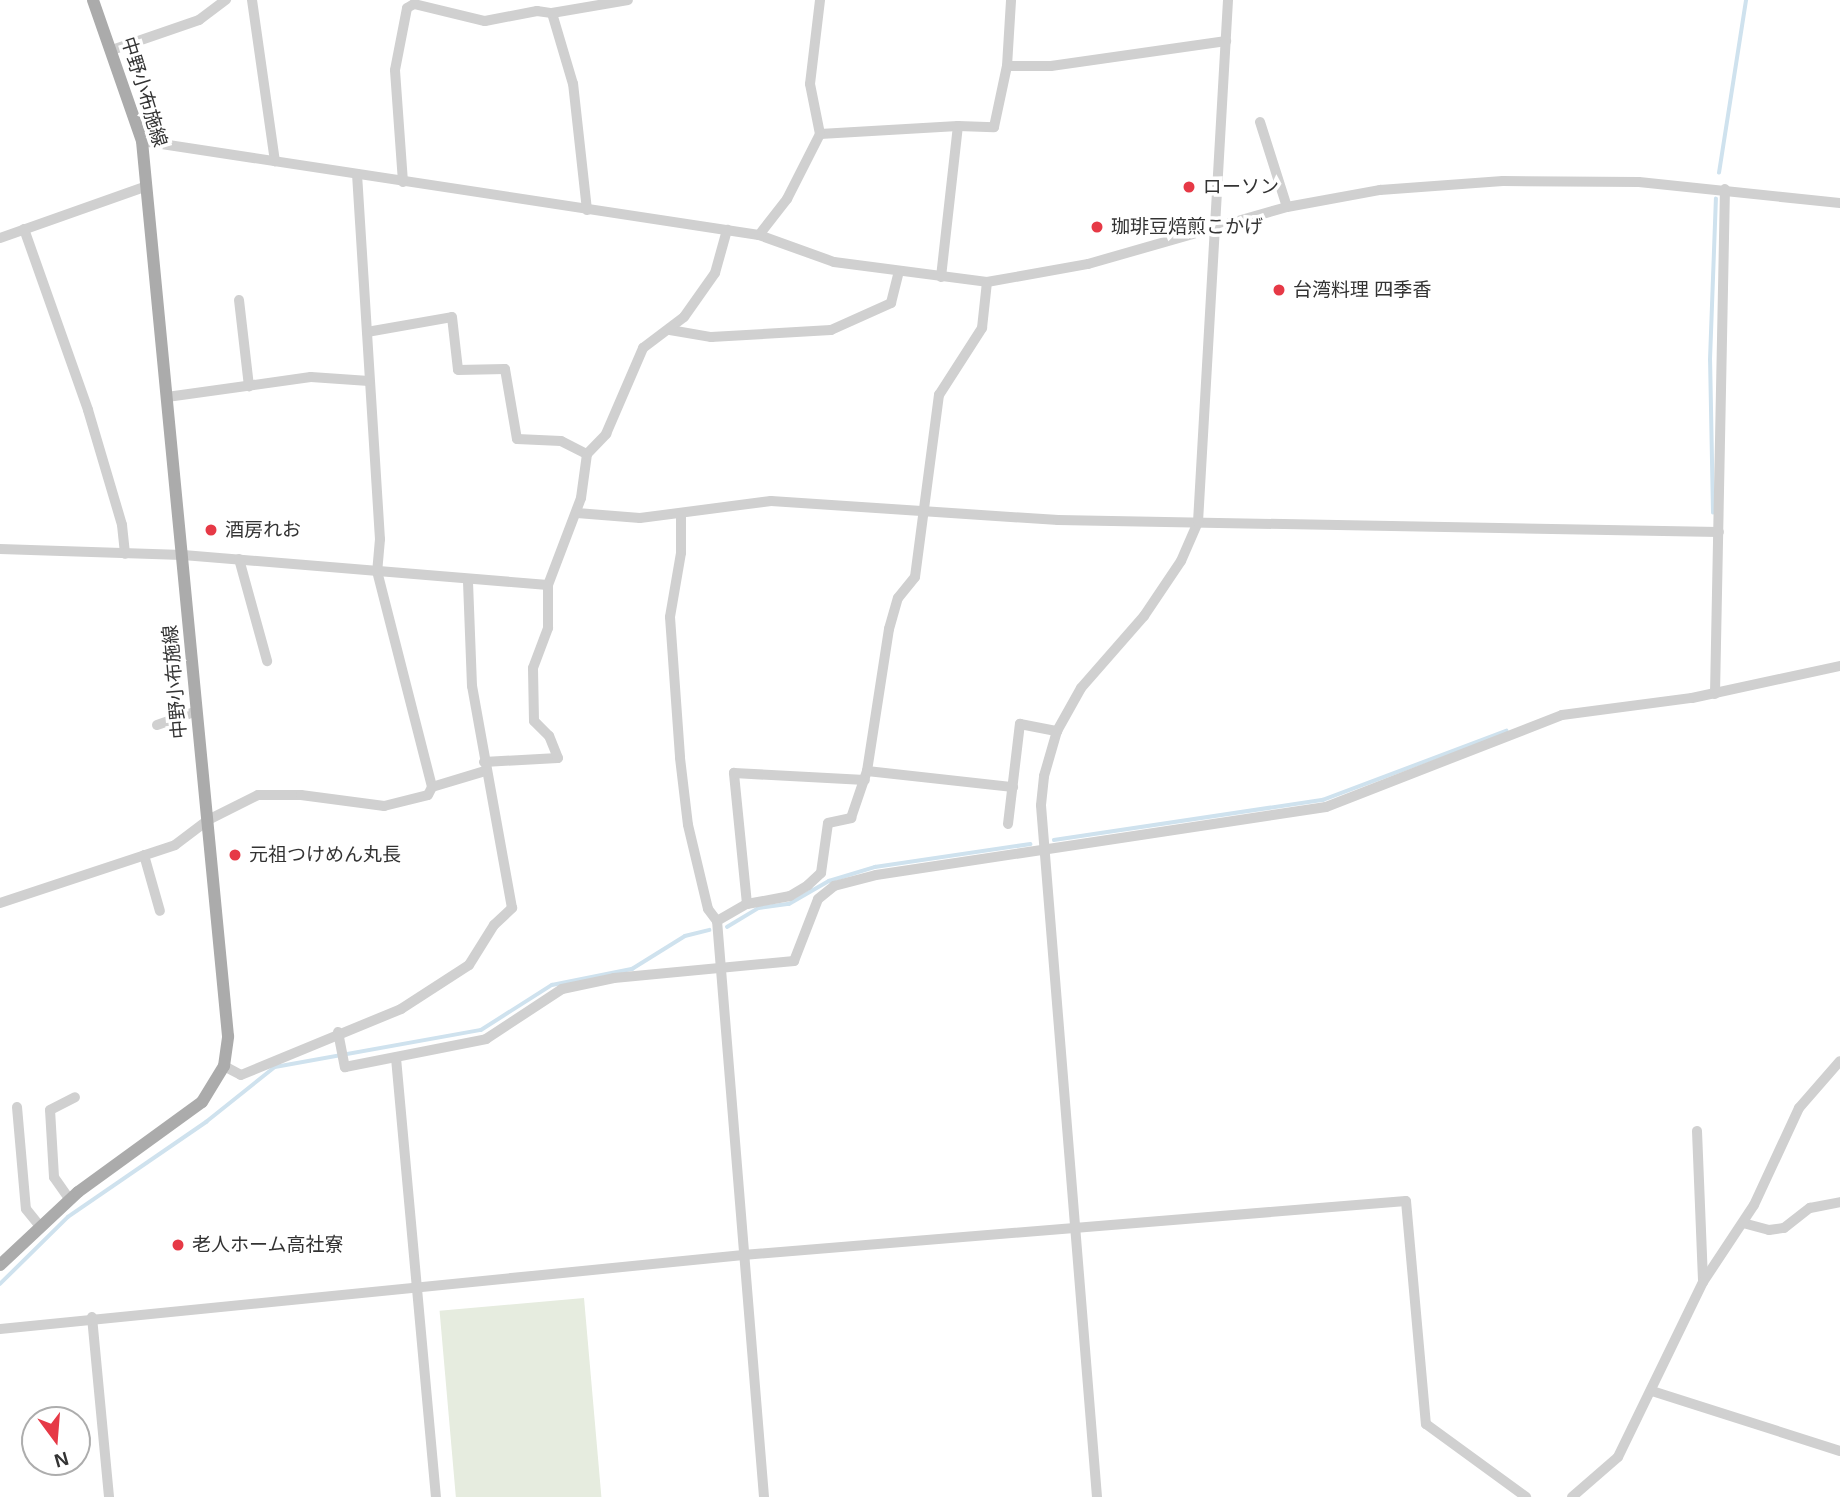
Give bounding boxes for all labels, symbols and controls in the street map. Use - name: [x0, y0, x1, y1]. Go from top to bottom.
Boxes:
- street label: 中野小布施線: [116, 34, 172, 150]
- place label: ローソン: [1203, 176, 1279, 198]
- marker: ローソン: [1181, 179, 1197, 195]
- place label: 珈琲豆焙煎こかげ: [1111, 216, 1263, 238]
- marker: 珈琲豆焙煎こかげ: [1089, 219, 1105, 235]
- place label: 台湾料理 四季香: [1293, 279, 1431, 301]
- marker: 台湾料理 四季香: [1271, 282, 1287, 298]
- place label: 酒房れお: [225, 519, 301, 541]
- marker: 酒房れお: [203, 522, 219, 538]
- street label: 中野小布施線: [159, 624, 191, 740]
- place label: 元祖つけめん丸長: [249, 844, 401, 866]
- marker: 元祖つけめん丸長: [227, 847, 243, 863]
- place label: 老人ホーム高社寮: [192, 1234, 344, 1256]
- marker: 老人ホーム高社寮: [170, 1237, 186, 1253]
- north arrow: [21, 1406, 91, 1476]
- text: N: [52, 1448, 71, 1472]

